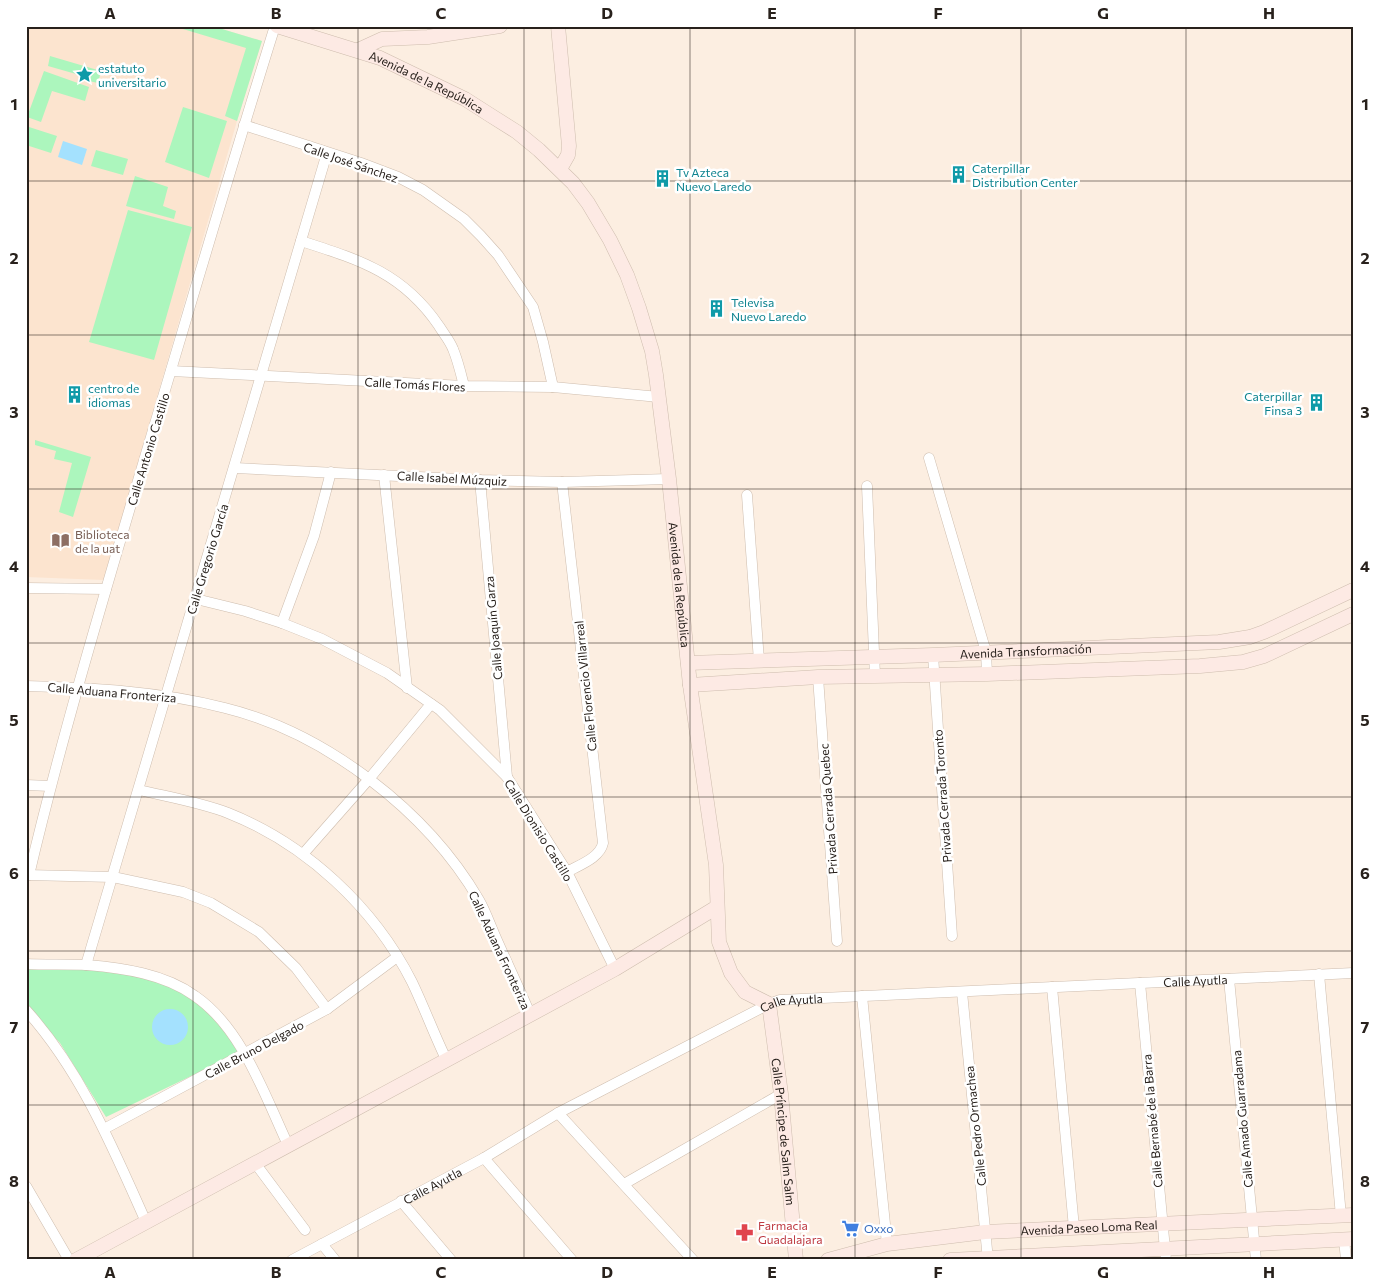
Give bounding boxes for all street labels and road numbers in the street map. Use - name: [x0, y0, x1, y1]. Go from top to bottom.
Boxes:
- street label: Avenida de la República: [367, 48, 486, 116]
- street label: Calle José Sánchez: [302, 139, 400, 186]
- street label: Calle Tomás Flores: [364, 374, 466, 394]
- street label: Calle Antonio Castillo: [124, 391, 172, 507]
- street label: Calle Isabel Múzquiz: [397, 468, 507, 488]
- street label: Calle Gregorio García: [184, 502, 230, 616]
- street label: Avenida de la República: [666, 521, 693, 648]
- street label: Calle Joaquín Garza: [481, 575, 506, 681]
- street label: Calle Florencio Villarreal: [571, 620, 599, 752]
- street label: Avenida Transformación: [960, 641, 1092, 661]
- street label: Calle Aduana Fronteriza: [47, 679, 177, 705]
- street label: Privada Cerrada Toronto: [930, 729, 954, 863]
- street label: Privada Cerrada Quebec: [816, 743, 840, 875]
- street label: Calle Dionisio Castillo: [502, 776, 576, 884]
- street label: Calle Aduana Fronteriza: [466, 888, 534, 1012]
- street label: Calle Ayutla: [1163, 972, 1228, 989]
- street label: Calle Ayutla: [757, 991, 823, 1015]
- street label: Calle Bruno Delgado: [202, 1017, 306, 1081]
- street label: Calle Amado Guarradama: [1229, 1050, 1255, 1188]
- street label: Calle Bernabé de la Barra: [1139, 1054, 1165, 1188]
- street label: Calle Príncipe de Salm Salm: [769, 1057, 798, 1206]
- street label: Calle Pedro Ormachea: [962, 1065, 988, 1187]
- street label: Calle Ayutla: [401, 1164, 464, 1207]
- street label: Avenida Paseo Loma Real: [1020, 1217, 1158, 1237]

